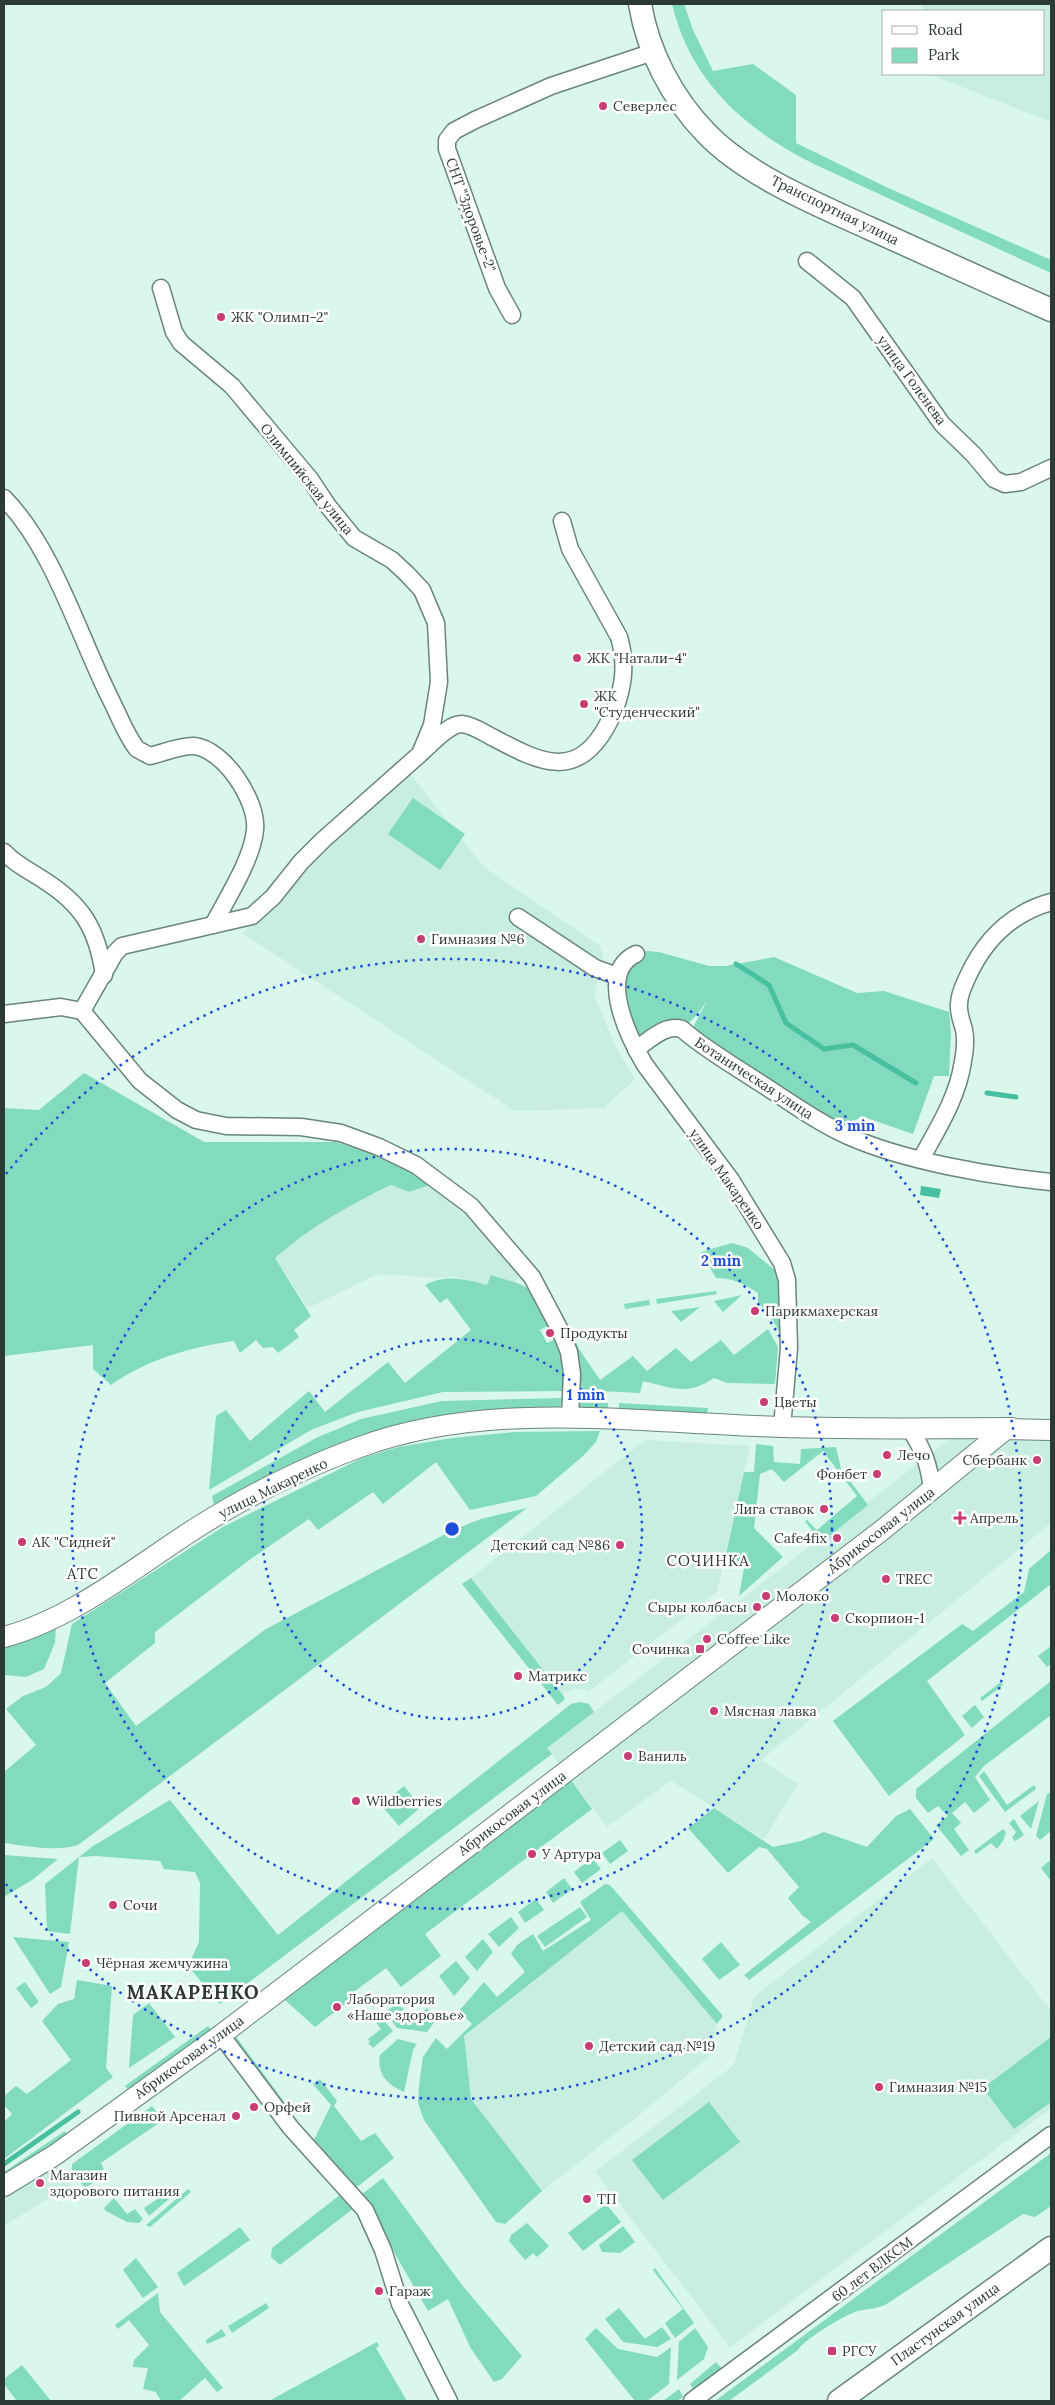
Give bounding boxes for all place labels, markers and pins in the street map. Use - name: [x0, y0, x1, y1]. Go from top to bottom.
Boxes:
- place label: Северлес: [613, 97, 677, 115]
- marker: Северлес: [597, 100, 609, 112]
- place label: ЖК "Олимп-2": [231, 308, 328, 326]
- marker: ЖК "Олимп-2": [215, 311, 227, 323]
- place label: ЖК "Натали-4": [587, 649, 687, 667]
- marker: ЖК "Натали-4": [571, 652, 583, 664]
- place label: ЖК "Студенческий": [594, 687, 700, 721]
- marker: ЖК "Студенческий": [578, 698, 590, 710]
- place label: Гимназия №6: [431, 930, 525, 948]
- marker: Гимназия №6: [415, 933, 427, 945]
- place label: Парикмахерская: [765, 1302, 878, 1320]
- marker: Парикмахерская: [749, 1305, 761, 1317]
- place label: Продукты: [560, 1324, 628, 1342]
- marker: Продукты: [544, 1327, 556, 1339]
- place label: Цветы: [774, 1393, 817, 1411]
- marker: Цветы: [758, 1396, 770, 1408]
- place label: Лечо: [897, 1446, 930, 1464]
- marker: Лечо: [881, 1449, 893, 1461]
- place label: Сбербанк: [963, 1451, 1027, 1469]
- marker: Сбербанк: [1031, 1454, 1043, 1466]
- place label: Фонбет: [817, 1465, 867, 1483]
- marker: Фонбет: [871, 1468, 883, 1480]
- place label: Лига ставок: [734, 1500, 814, 1518]
- marker: Лига ставок: [818, 1503, 830, 1515]
- place label: Апрель: [969, 1509, 1019, 1527]
- marker: Апрель: [954, 1512, 966, 1524]
- centre of rings: [443, 1520, 461, 1538]
- place label: Cafe4fix: [774, 1529, 828, 1547]
- marker: Cafe4fix: [831, 1532, 843, 1544]
- place label: АК "Сидней": [31, 1533, 116, 1551]
- marker: АК "Сидней": [16, 1536, 28, 1548]
- place label: Детский сад №86: [491, 1536, 610, 1554]
- marker: Детский сад №86: [614, 1539, 626, 1551]
- place label: TREC: [896, 1570, 932, 1588]
- marker: TREC: [880, 1573, 892, 1585]
- place label: Молоко: [776, 1587, 829, 1605]
- marker: Молоко: [760, 1590, 772, 1602]
- place label: Сыры колбасы: [648, 1598, 747, 1616]
- marker: Сыры колбасы: [751, 1601, 763, 1613]
- place label: Скорпион-1: [845, 1609, 925, 1627]
- marker: Скорпион-1: [829, 1612, 841, 1624]
- place label: Coffee Like: [717, 1630, 791, 1648]
- marker: Coffee Like: [701, 1633, 713, 1645]
- place label: Сочинка: [632, 1640, 690, 1658]
- marker: Сочинка: [694, 1643, 706, 1655]
- place label: Матрикс: [528, 1667, 587, 1685]
- marker: Матрикс: [512, 1670, 524, 1682]
- place label: Мясная лавка: [724, 1702, 817, 1720]
- marker: Мясная лавка: [708, 1705, 720, 1717]
- place label: Ваниль: [638, 1747, 687, 1765]
- marker: Ваниль: [622, 1750, 634, 1762]
- place label: Wildberries: [366, 1792, 442, 1810]
- marker: Wildberries: [350, 1795, 362, 1807]
- place label: У Артура: [541, 1845, 601, 1863]
- marker: У Артура: [526, 1848, 538, 1860]
- place label: Сочи: [123, 1896, 158, 1914]
- marker: Сочи: [107, 1899, 119, 1911]
- place label: Чёрная жемчужина: [96, 1954, 228, 1972]
- marker: Чёрная жемчужина: [80, 1957, 92, 1969]
- place label: Лаборатория «Наше здоровье»: [347, 1990, 464, 2024]
- marker: Лаборатория «Наше здоровье»: [331, 2001, 343, 2013]
- place label: Детский сад №19: [599, 2037, 715, 2055]
- marker: Детский сад №19: [583, 2040, 595, 2052]
- place label: Гимназия №15: [889, 2078, 987, 2096]
- marker: Гимназия №15: [873, 2081, 885, 2093]
- place label: Орфей: [264, 2098, 311, 2116]
- marker: Орфей: [248, 2101, 260, 2113]
- place label: Пивной Арсенал: [114, 2107, 226, 2125]
- marker: Пивной Арсенал: [230, 2110, 242, 2122]
- place label: Магазин здорового питания: [50, 2166, 180, 2200]
- marker: Магазин здорового питания: [34, 2177, 46, 2189]
- place label: ТП: [597, 2190, 617, 2208]
- marker: ТП: [581, 2193, 593, 2205]
- place label: Гараж: [389, 2282, 430, 2300]
- marker: Гараж: [373, 2285, 385, 2297]
- place label: РГСУ: [842, 2342, 877, 2360]
- marker: РГСУ: [826, 2345, 838, 2357]

